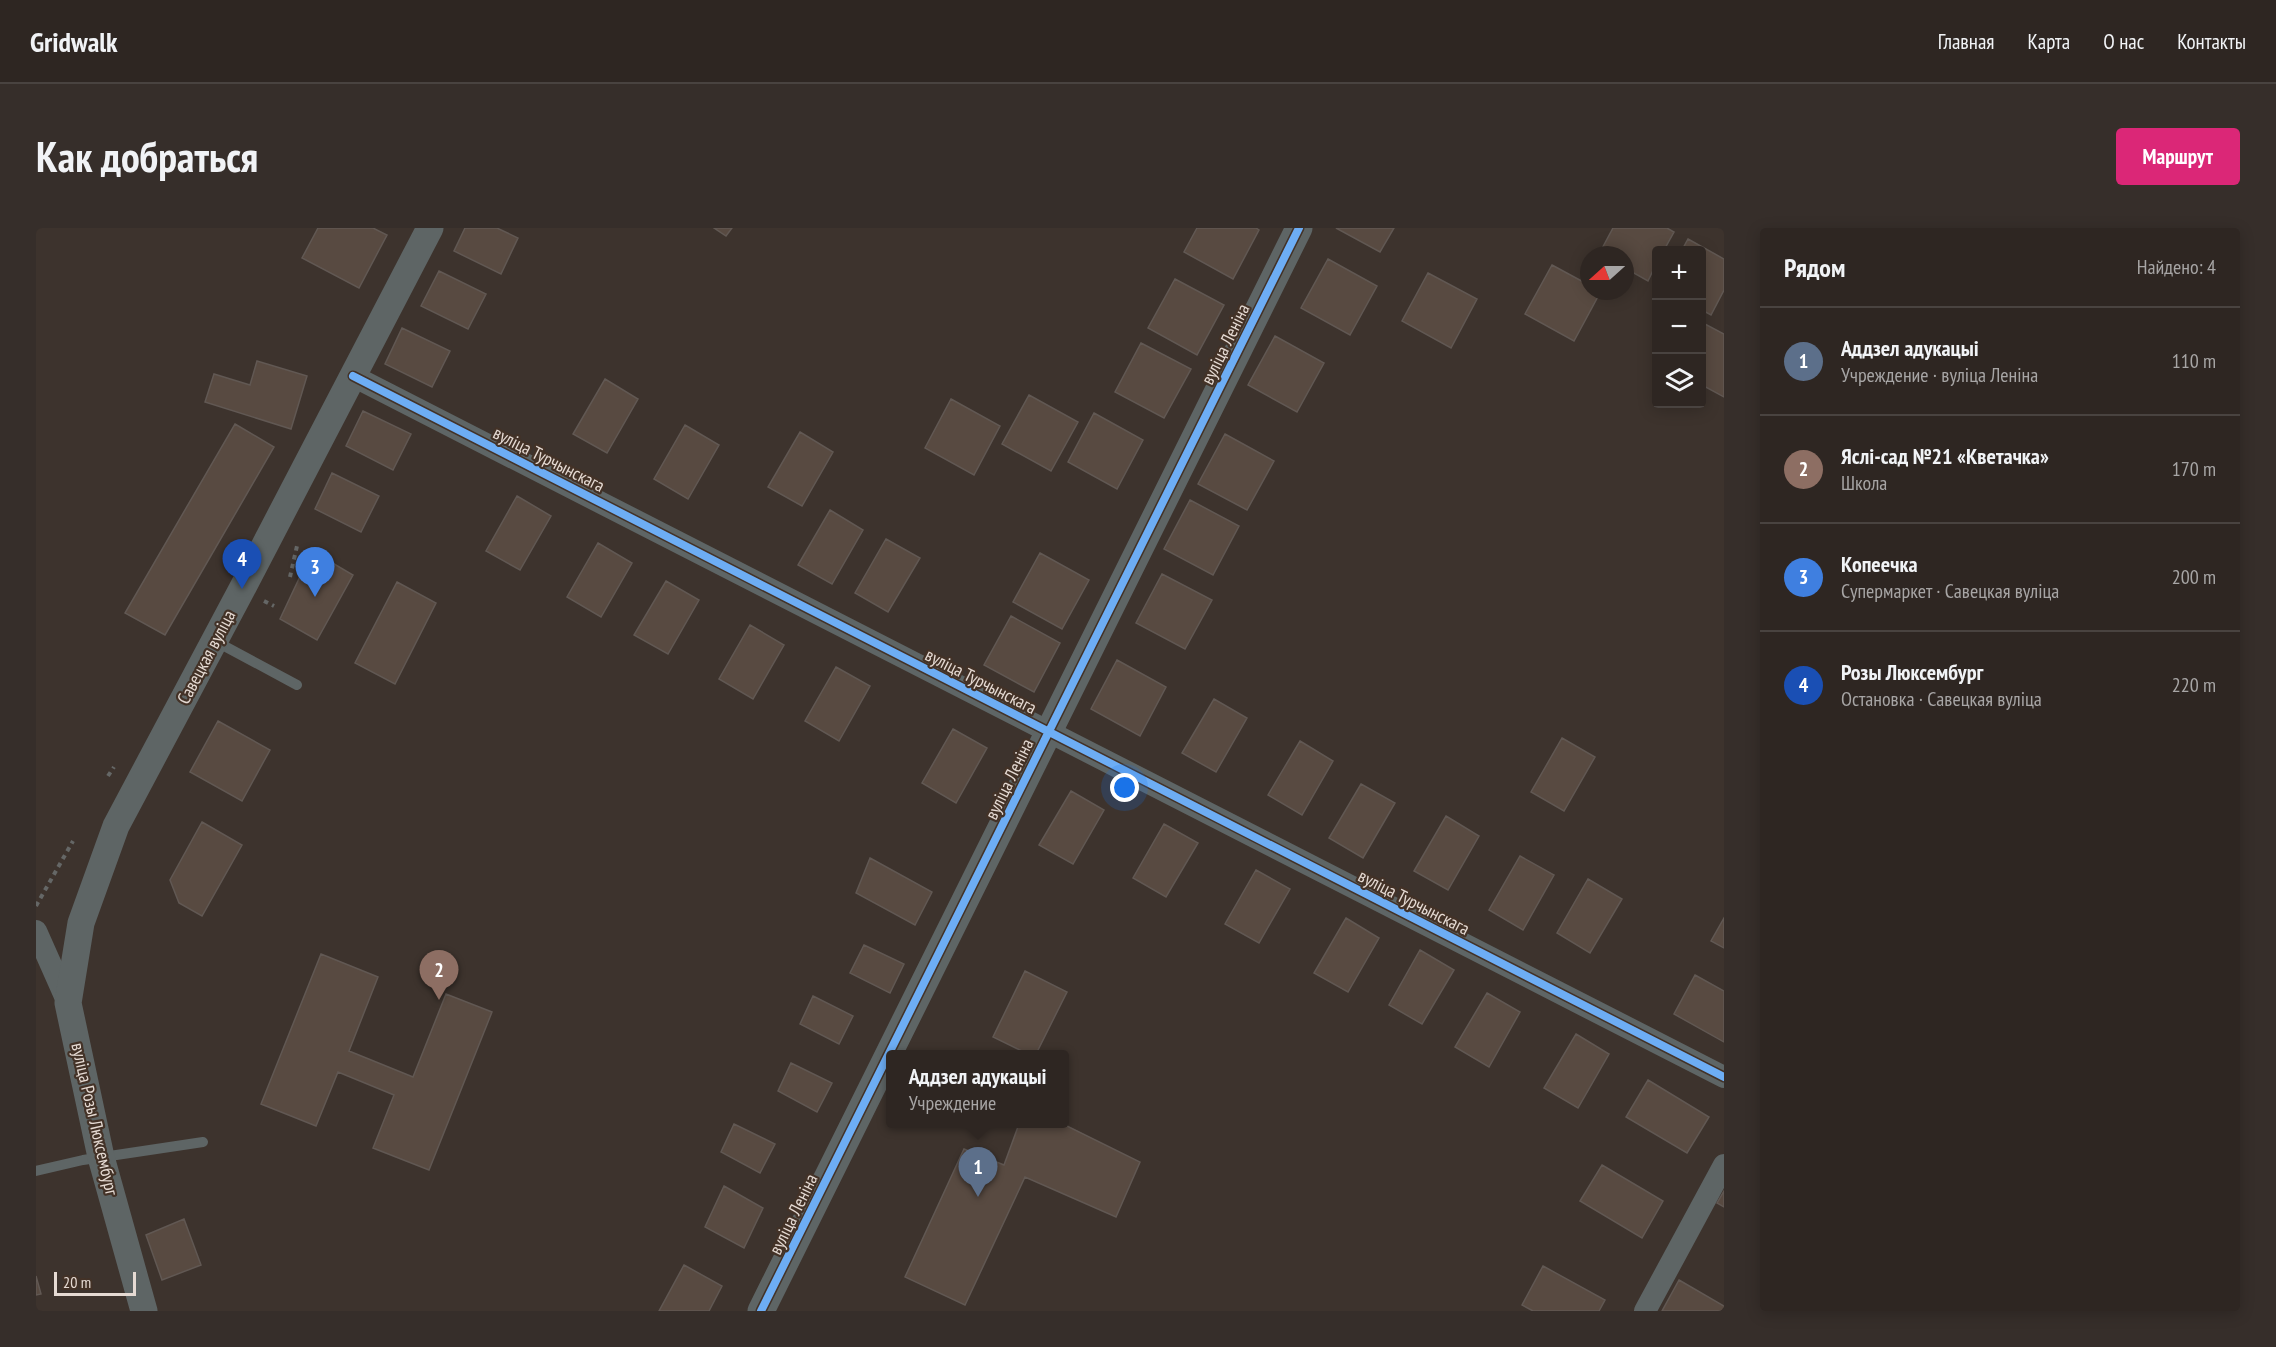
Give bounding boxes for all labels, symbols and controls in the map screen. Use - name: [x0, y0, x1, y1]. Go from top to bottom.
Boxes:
- text: Gridwalk: [30, 23, 118, 60]
- text: Главная: [1938, 28, 1994, 55]
- text: Карта: [2027, 28, 2070, 55]
- text: О нас: [2103, 28, 2144, 55]
- text: Контакты: [2177, 28, 2246, 55]
- button: Маршрут: [2116, 128, 2240, 185]
- text: Как добраться: [36, 129, 258, 184]
- north arrow: [1580, 246, 1634, 300]
- map controls: [1652, 246, 1706, 408]
- button: +: [1652, 246, 1706, 300]
- text: Рядом: [1784, 251, 1845, 284]
- text: Найдено: 4: [2137, 254, 2216, 280]
- street label: вуліца Леніна: [1196, 300, 1254, 388]
- button: −: [1652, 300, 1706, 354]
- text: Аддзел адукацыі: [1841, 334, 1979, 362]
- text: 1: [1799, 348, 1808, 374]
- text: 110 m: [2172, 348, 2216, 374]
- button: layers: [1652, 354, 1706, 408]
- text: Учреждение · вуліца Леніна: [1841, 362, 2038, 388]
- street label: вуліца Турчынскага: [489, 421, 609, 497]
- text: Яслі-сад №21 «Кветачка»: [1841, 442, 2049, 470]
- text: 2: [1799, 456, 1808, 482]
- text: 170 m: [2172, 456, 2216, 482]
- text: Школа: [1841, 470, 1887, 496]
- pin: 4: [222, 540, 262, 589]
- pin: 3: [296, 548, 334, 597]
- text: Копеечка: [1841, 550, 1918, 578]
- text: 3: [1799, 564, 1808, 590]
- text: 200 m: [2172, 564, 2216, 590]
- text: Супермаркет · Савецкая вуліца: [1841, 578, 2059, 604]
- street label: Савецкая вуліца: [172, 606, 240, 708]
- street label: вуліца Турчынскага: [921, 643, 1041, 719]
- text: Розы Люксембург: [1841, 658, 1983, 686]
- text: 4: [1799, 672, 1808, 698]
- text: 220 m: [2172, 672, 2216, 698]
- text: Остановка · Савецкая вуліца: [1841, 686, 2042, 712]
- street label: вуліца Леніна: [980, 735, 1038, 823]
- your location: [1110, 773, 1139, 802]
- street label: вуліца Турчынскага: [1354, 864, 1474, 940]
- pin: 2: [420, 950, 458, 1000]
- street label: вуліца Розы Люксембург: [66, 1040, 124, 1198]
- popup: [886, 1050, 1069, 1128]
- text: Аддзел адукацыі: [909, 1062, 1046, 1090]
- text: Учреждение: [909, 1090, 996, 1116]
- pin: 1: [958, 1148, 998, 1197]
- street label: вуліца Леніна: [764, 1170, 822, 1258]
- scale bar: [54, 1269, 136, 1296]
- text: 20 m: [63, 1272, 91, 1292]

